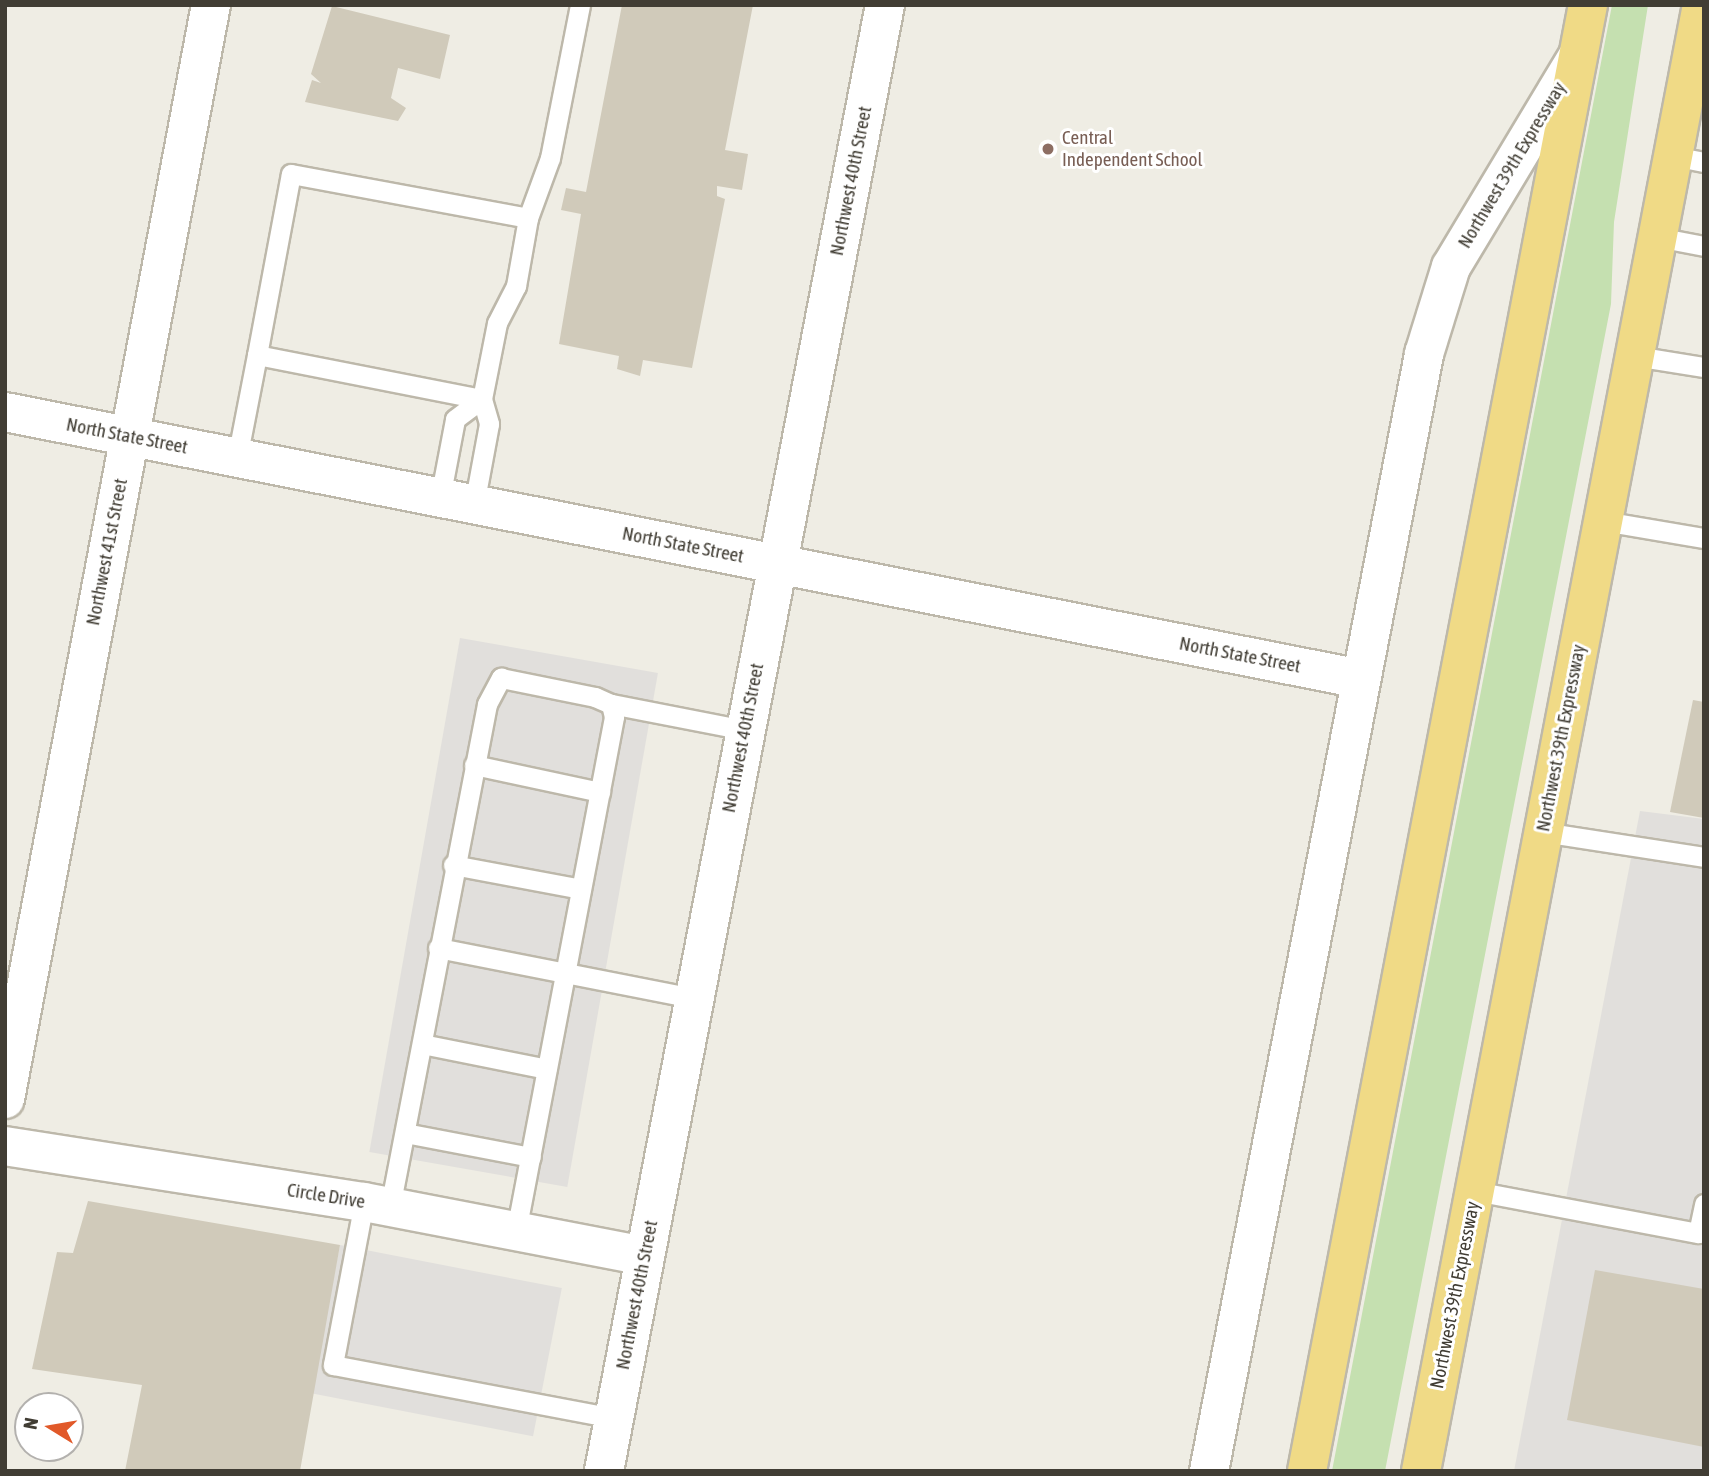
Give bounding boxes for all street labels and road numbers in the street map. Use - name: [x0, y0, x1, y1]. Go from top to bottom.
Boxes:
- street label: Northwest 39th Expressway: [1453, 78, 1571, 252]
- street label: Northwest 40th Street: [825, 104, 877, 258]
- street label: North State Street: [64, 413, 190, 459]
- street label: Northwest 41st Street: [82, 477, 132, 627]
- street label: North State Street: [620, 522, 746, 568]
- street label: North State Street: [1177, 632, 1303, 678]
- street label: Northwest 39th Expressway: [1532, 642, 1590, 834]
- street label: Northwest 40th Street: [717, 661, 769, 815]
- street label: Circle Drive: [285, 1179, 367, 1213]
- street label: Northwest 39th Expressway: [1426, 1199, 1484, 1391]
- street label: Northwest 40th Street: [611, 1218, 663, 1372]

